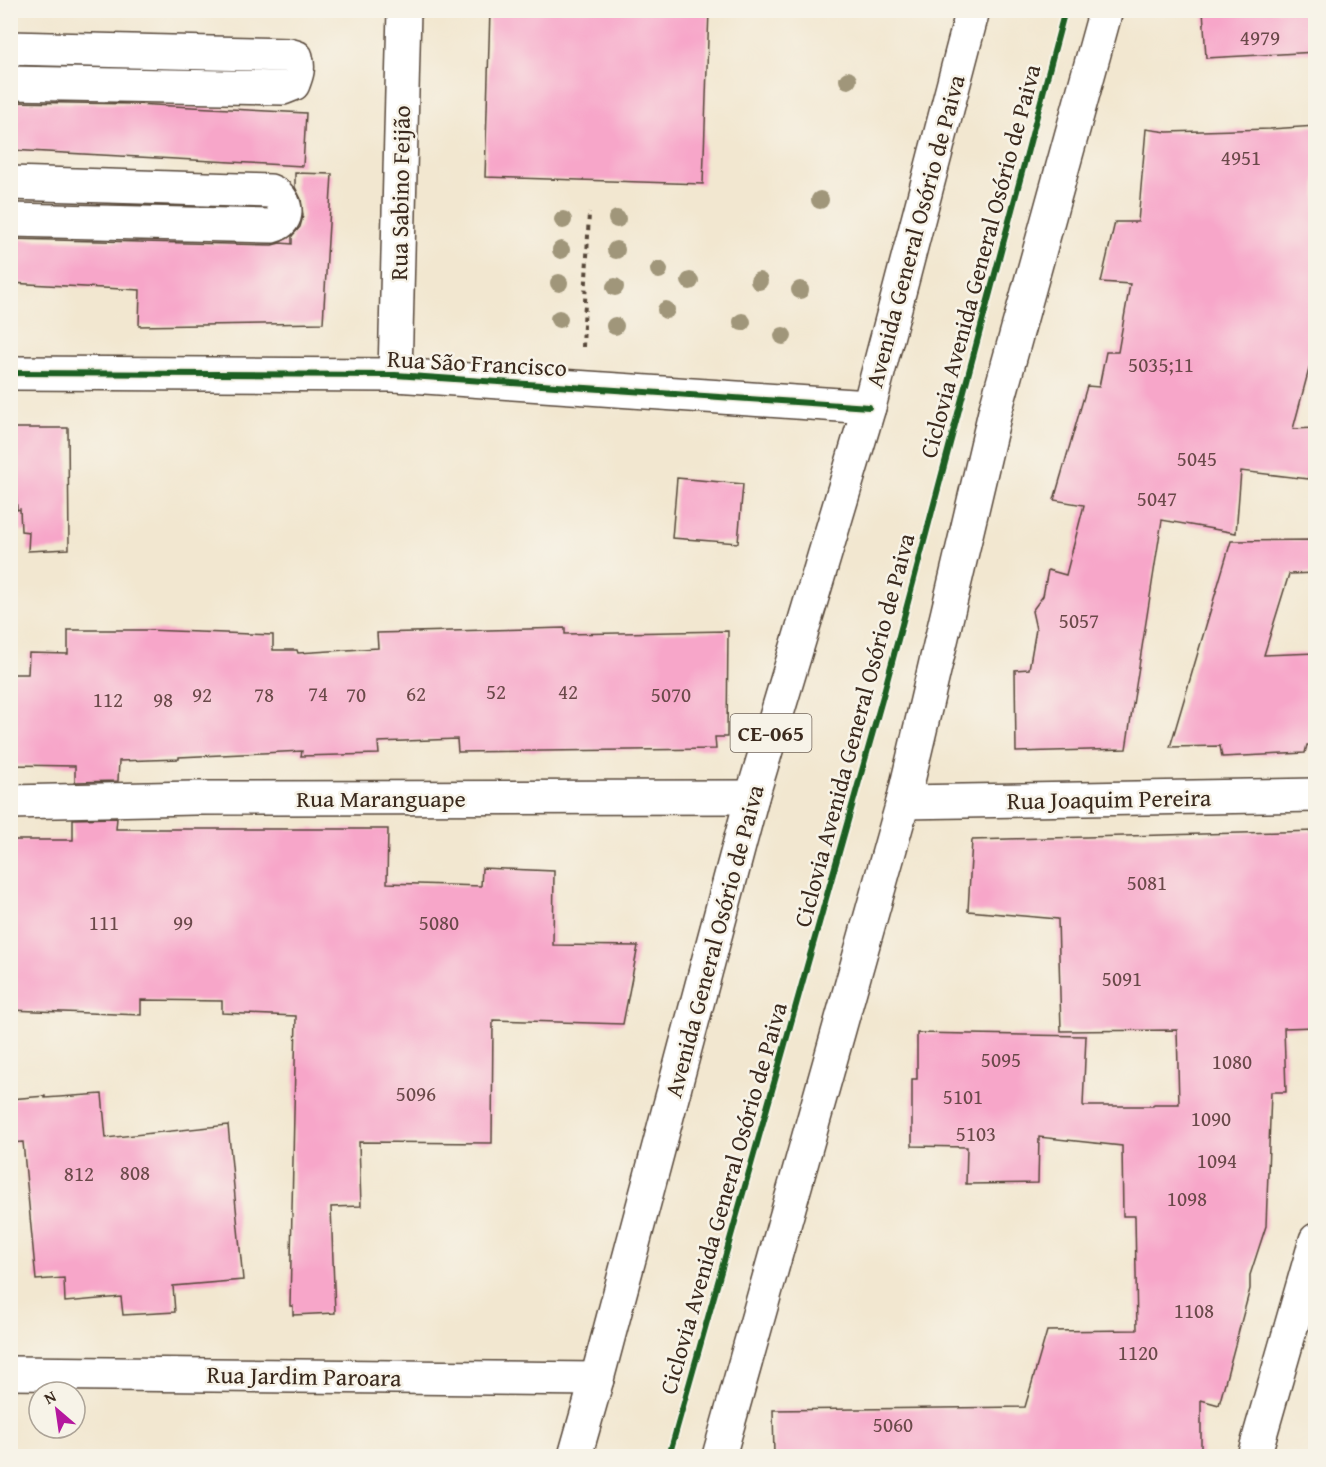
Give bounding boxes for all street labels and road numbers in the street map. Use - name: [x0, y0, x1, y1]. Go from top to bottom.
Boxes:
- street label: Ciclovia Avenida General Osório de Paiva: [911, 60, 1050, 462]
- street label: Avenida General Osório de Paiva: [856, 70, 974, 391]
- street label: Rua Sabino Feijão: [381, 105, 419, 281]
- street label: Rua São Francisco: [386, 341, 568, 385]
- street label: Ciclovia Avenida General Osório de Paiva: [785, 529, 924, 931]
- road number: CE-065: [730, 714, 812, 752]
- street label: Avenida General Osório de Paiva: [655, 780, 773, 1101]
- street label: Rua Joaquim Pereira: [1006, 780, 1212, 818]
- street label: Rua Maranguape: [296, 781, 466, 816]
- street label: Ciclovia Avenida General Osório de Paiva: [650, 997, 796, 1398]
- street label: Rua Jardim Paroara: [206, 1357, 402, 1395]

